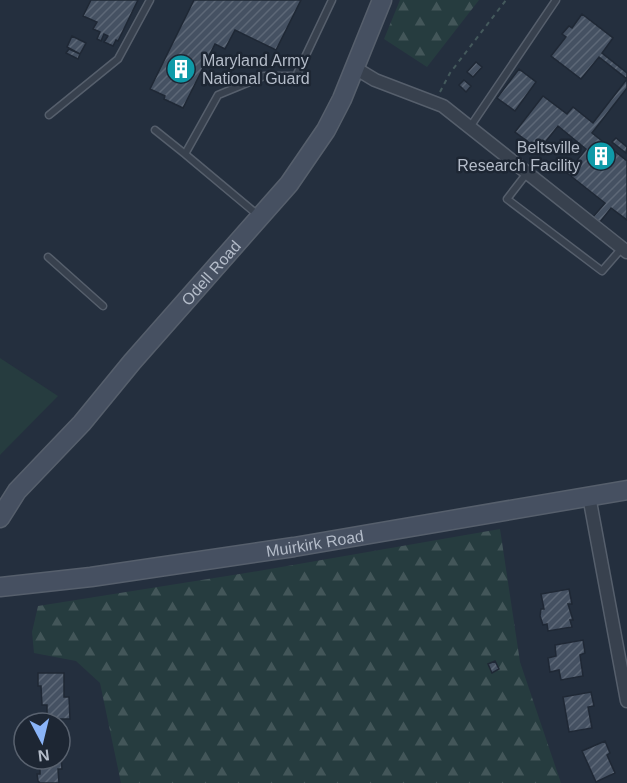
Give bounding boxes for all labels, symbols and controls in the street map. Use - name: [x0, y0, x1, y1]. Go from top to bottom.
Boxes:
- place label: Maryland Army National Guard: [202, 52, 310, 87]
- building icon: Maryland Army National Guard: [165, 53, 197, 85]
- place label: Beltsville Research Facility: [457, 139, 580, 174]
- building icon: Beltsville Research Facility: [585, 140, 617, 172]
- street label: Odell Road: [178, 237, 244, 309]
- street label: Muirkirk Road: [265, 527, 365, 560]
- north arrow: [12, 711, 72, 771]
- text: N: [37, 746, 51, 765]

